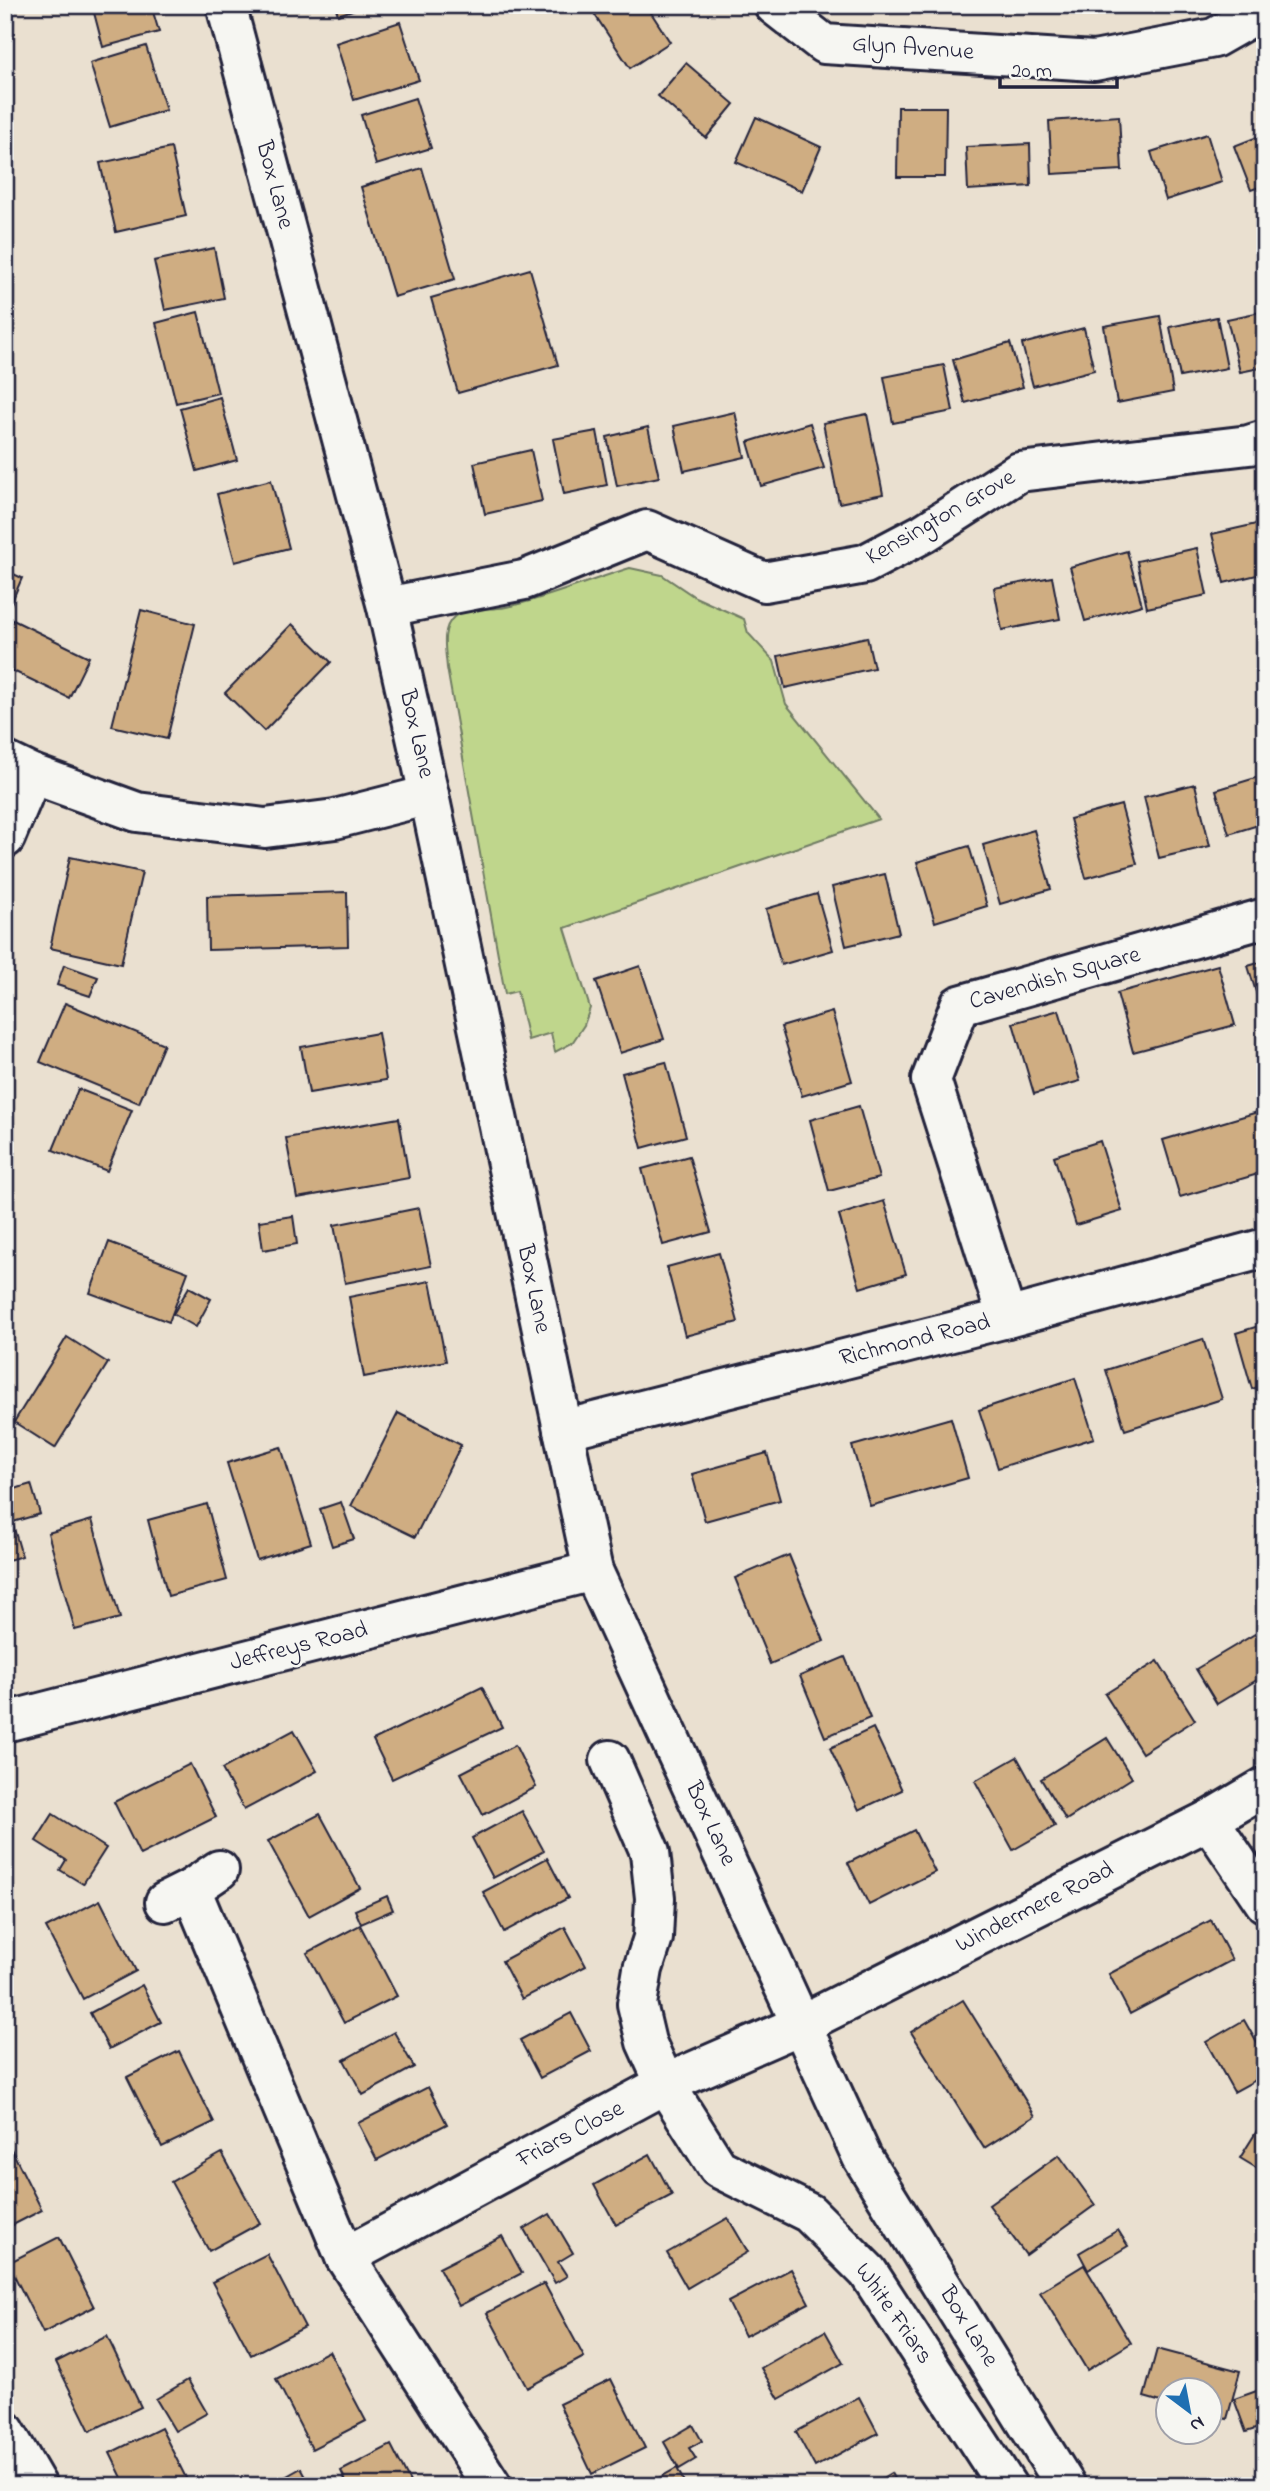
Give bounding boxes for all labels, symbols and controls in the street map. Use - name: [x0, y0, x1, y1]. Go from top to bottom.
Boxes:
- street label: Glyn Avenue: [851, 27, 975, 72]
- scale bar: [1000, 46, 1118, 90]
- text: 20 m: [1011, 57, 1052, 87]
- street label: Box Lane: [245, 136, 303, 233]
- street label: Kensington Grove: [860, 461, 1022, 575]
- street label: Box Lane: [389, 685, 443, 782]
- street label: Cavendish Square: [965, 938, 1145, 1020]
- street label: Box Lane: [506, 1240, 560, 1337]
- street label: Richmond Road: [836, 1305, 995, 1377]
- street label: Jeffreys Road: [226, 1613, 372, 1682]
- street label: Box Lane: [675, 1775, 745, 1872]
- street label: Windermere Road: [950, 1853, 1121, 1963]
- street label: Friars Close: [510, 2092, 631, 2178]
- street label: White Friars: [845, 2256, 941, 2372]
- street label: Box Lane: [929, 2279, 1007, 2375]
- north arrow: [1154, 2376, 1224, 2446]
- text: N: [1184, 2408, 1209, 2438]

